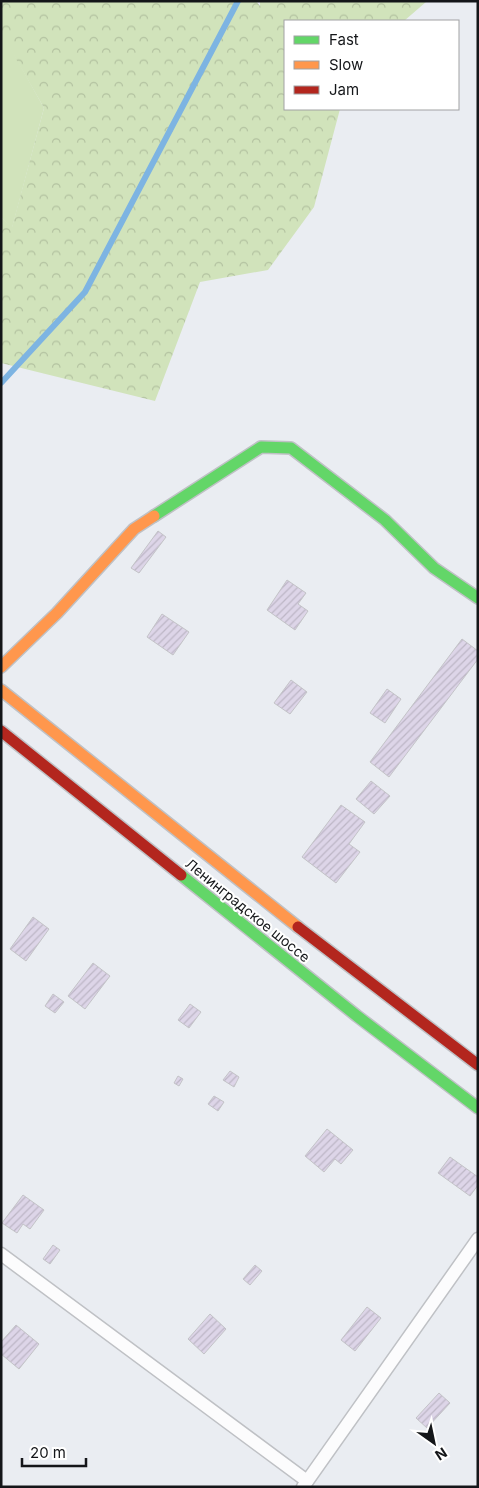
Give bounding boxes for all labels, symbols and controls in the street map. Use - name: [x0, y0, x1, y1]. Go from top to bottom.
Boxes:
- legend: [284, 20, 459, 110]
- text: Fast: [329, 30, 359, 49]
- text: Slow: [329, 55, 363, 74]
- text: Jam: [329, 80, 359, 99]
- street label: Ленинградское шоссе: [182, 855, 314, 965]
- north arrow: [409, 1418, 459, 1468]
- scale bar: [22, 1436, 86, 1468]
- text: 20 m: [30, 1443, 66, 1462]
- text: N: [432, 1444, 450, 1464]

